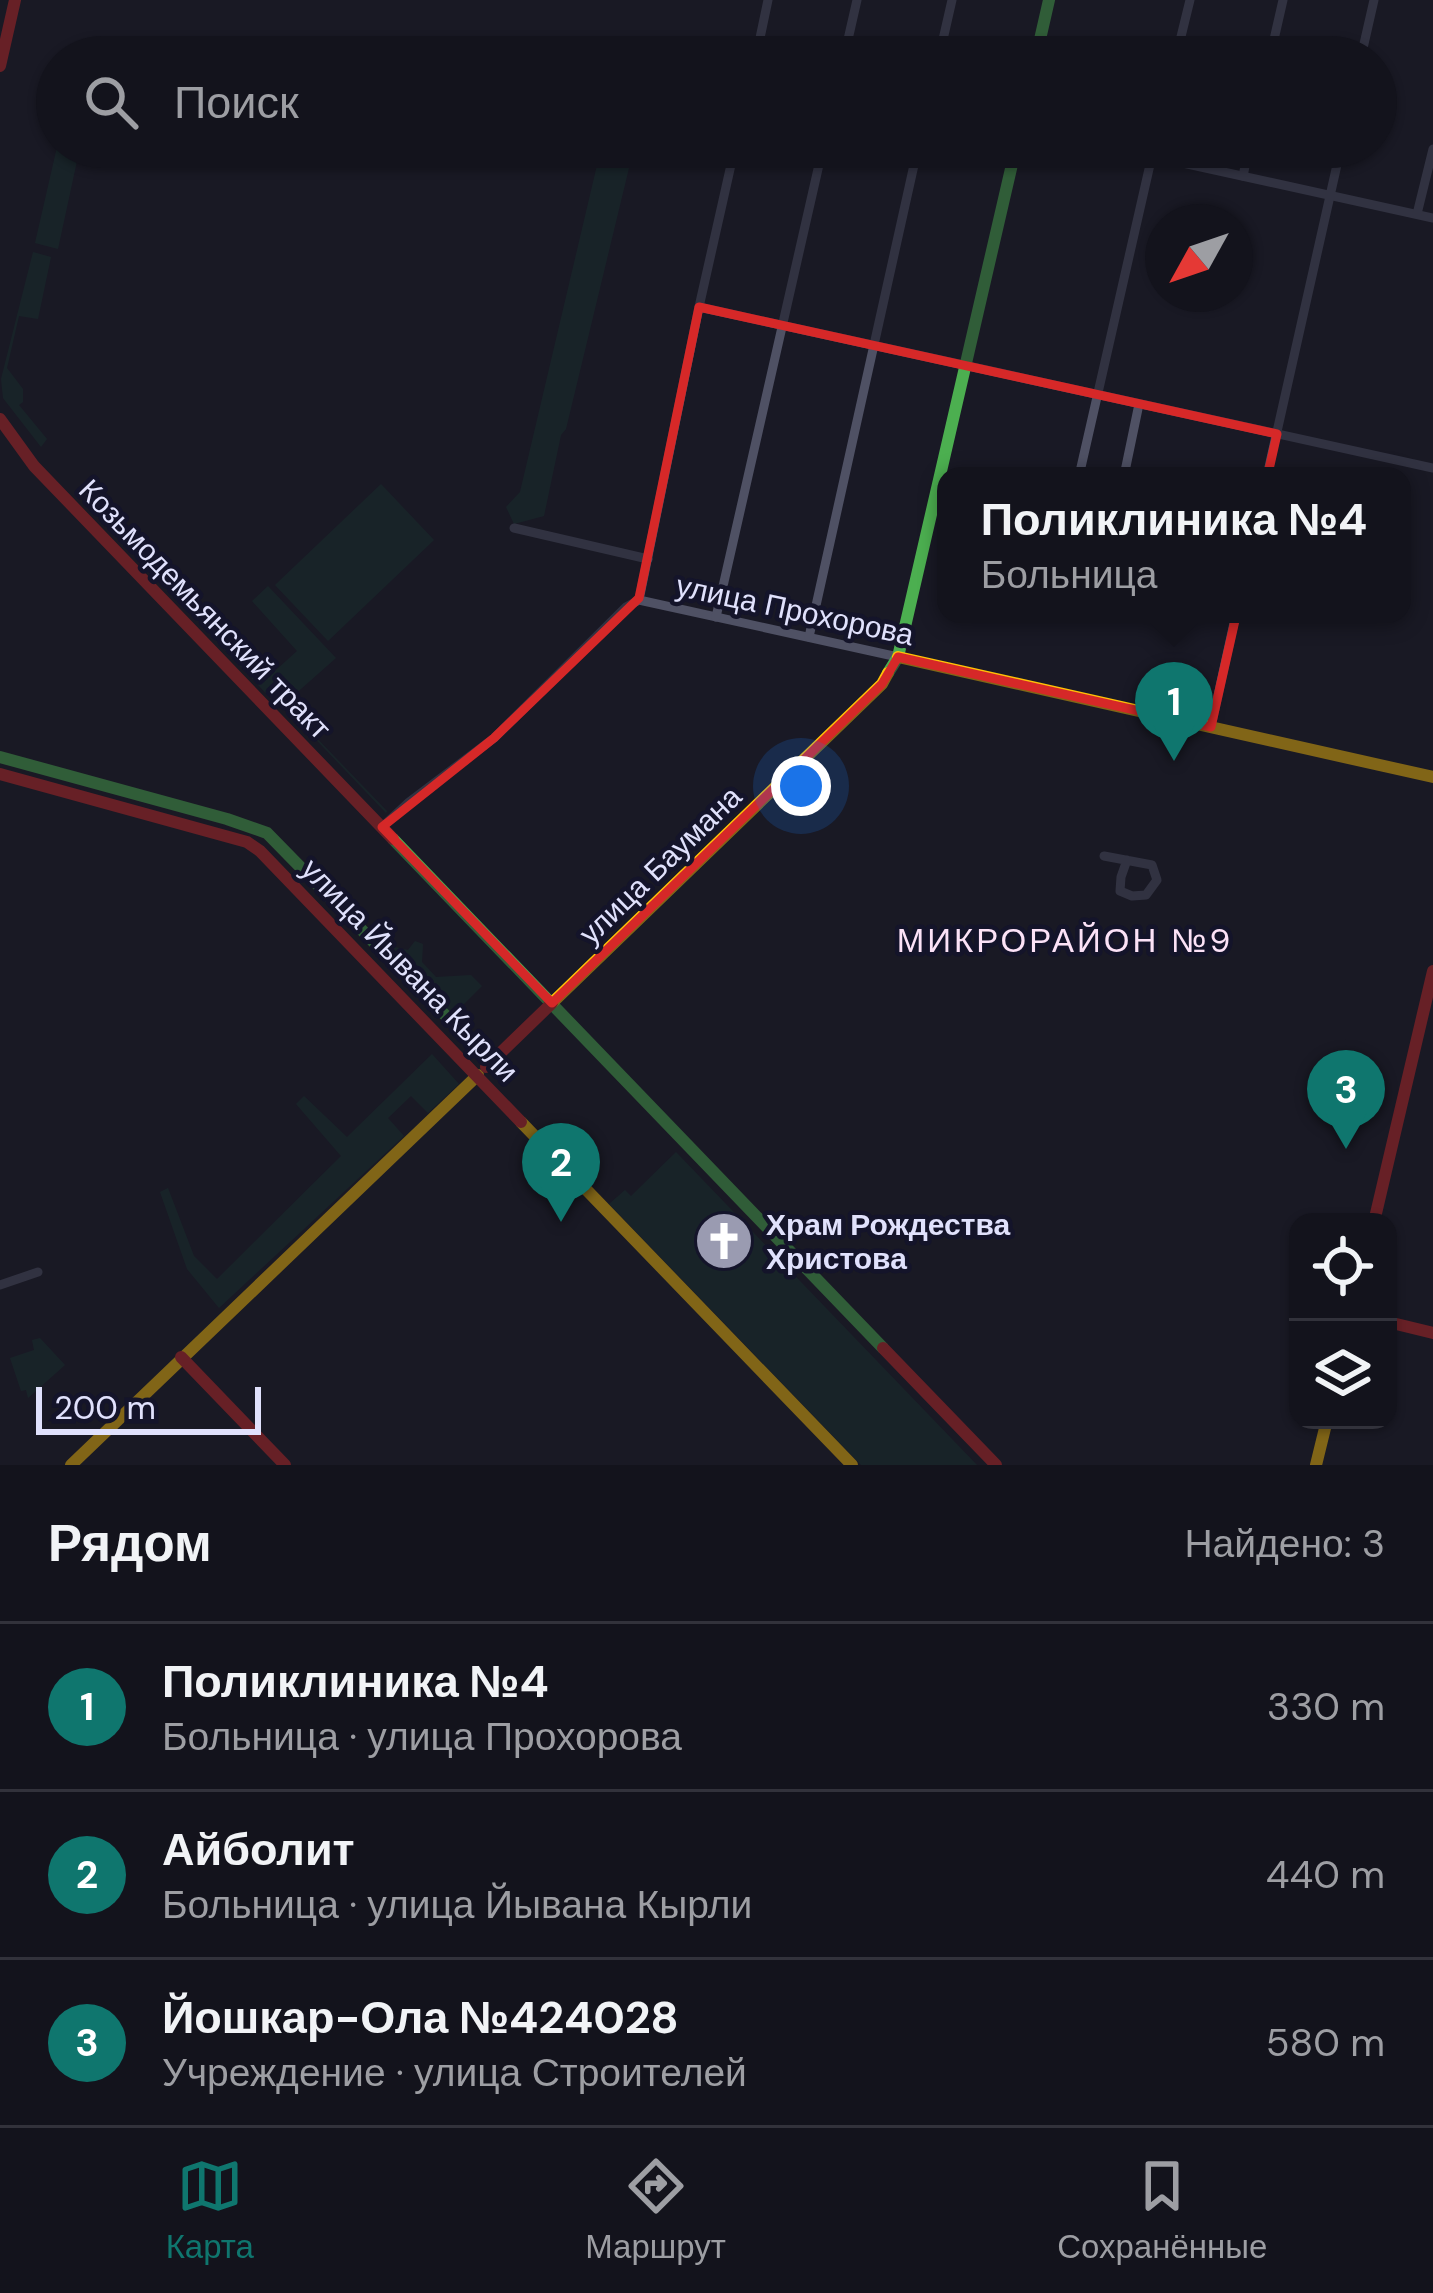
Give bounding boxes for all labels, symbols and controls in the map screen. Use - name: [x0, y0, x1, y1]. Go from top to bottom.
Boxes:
- search box: [36, 36, 1397, 168]
- icon: search: [78, 69, 144, 135]
- text: Поиск: [174, 73, 299, 132]
- north arrow: [1145, 204, 1253, 312]
- popup: [937, 467, 1411, 623]
- street label: Козьмодемьянский тракт: [70, 471, 340, 748]
- text: Поликлиника №4: [981, 490, 1367, 549]
- text: Больница: [981, 549, 1158, 600]
- street label: улица Прохорова: [673, 566, 918, 654]
- pin: 1: [1135, 662, 1213, 761]
- your location: [771, 756, 831, 816]
- street label: улица Баумана: [570, 777, 750, 953]
- street label: улица Йывана Кырли: [293, 850, 527, 1090]
- district label: МИКРОРАЙОН №9: [897, 919, 1233, 962]
- pin: 3: [1307, 1050, 1385, 1149]
- pin: 2: [522, 1123, 600, 1222]
- place label: Храм Рождества Христова: [766, 1205, 1010, 1278]
- church icon: Храм Рождества Христова: [693, 1210, 755, 1272]
- map controls: [1289, 1213, 1397, 1429]
- button: locate: [1289, 1213, 1397, 1321]
- button: layers: [1289, 1321, 1397, 1429]
- scale bar: [36, 1381, 261, 1434]
- text: 200 m: [54, 1386, 156, 1429]
- text: Рядом: [48, 1510, 212, 1577]
- text: Найдено: 3: [1184, 1518, 1385, 1569]
- text: Поликлиника №4: [162, 1652, 549, 1711]
- text: 1: [80, 1681, 94, 1732]
- text: 330 m: [1267, 1681, 1385, 1732]
- text: Больница · улица Прохорова: [162, 1711, 682, 1762]
- text: Айболит: [162, 1820, 355, 1879]
- text: 2: [76, 1849, 98, 1900]
- text: 440 m: [1266, 1849, 1385, 1900]
- text: Больница · улица Йывана Кырли: [162, 1879, 752, 1930]
- text: Йошкар-Ола №424028: [162, 1988, 679, 2047]
- text: 3: [75, 2017, 99, 2068]
- text: 580 m: [1266, 2017, 1385, 2068]
- text: Учреждение · улица Строителей: [162, 2047, 747, 2098]
- tab: Карта: [166, 2153, 254, 2268]
- tab: Маршрут: [585, 2153, 726, 2268]
- tab: Сохранённые: [1057, 2153, 1267, 2268]

